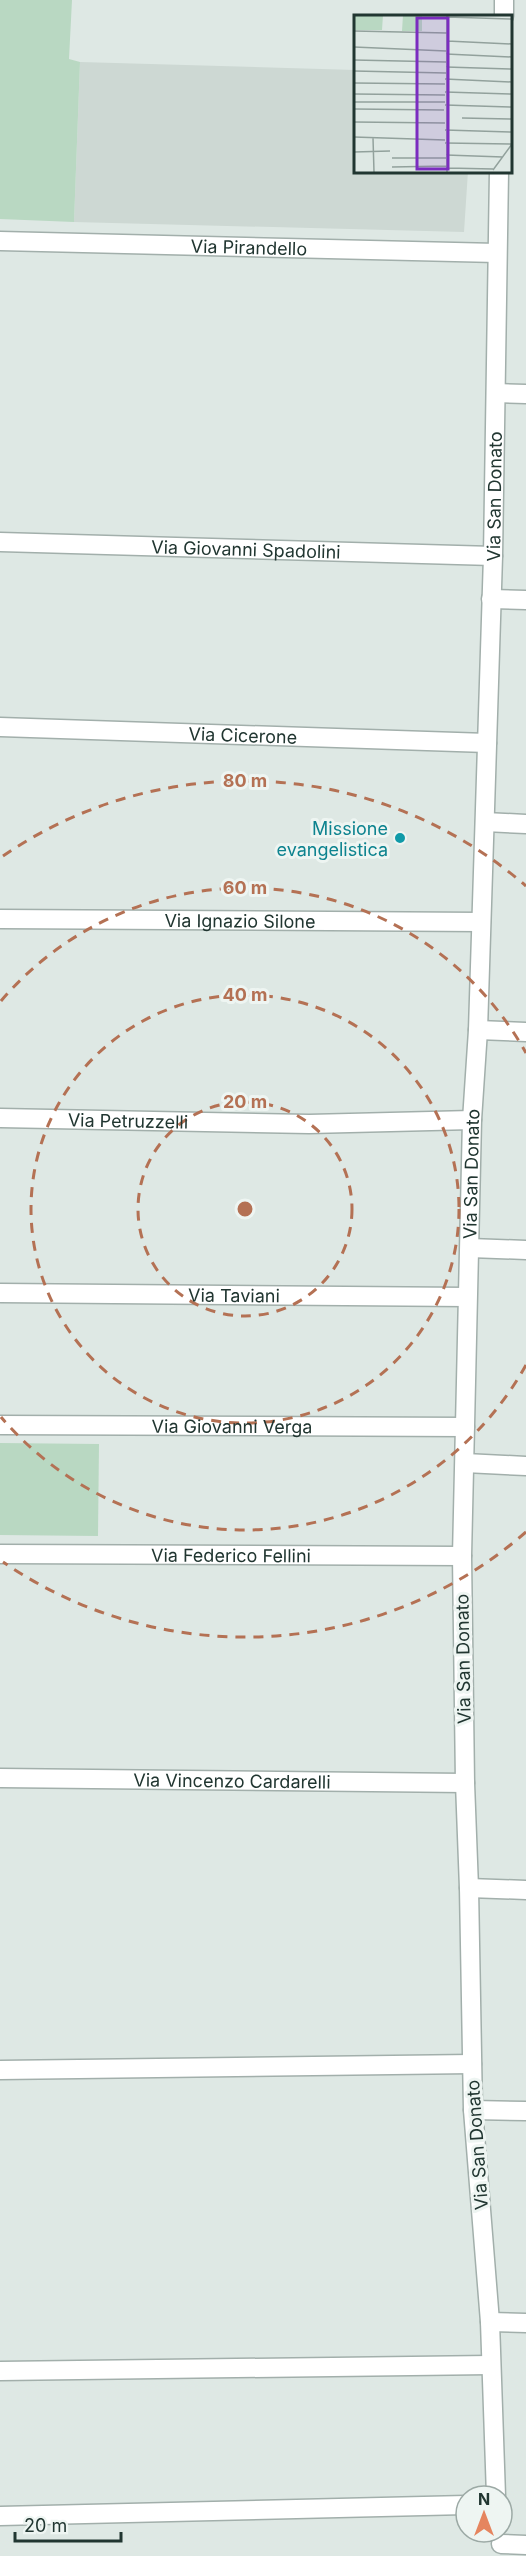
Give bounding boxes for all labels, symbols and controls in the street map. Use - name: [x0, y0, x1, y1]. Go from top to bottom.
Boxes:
- inset map: [354, 15, 511, 172]
- street label: Via Pirandello: [190, 235, 307, 259]
- street label: Via San Donato: [482, 431, 505, 562]
- street label: Via Giovanni Spadolini: [151, 536, 341, 562]
- street label: Via Cicerone: [188, 723, 298, 747]
- text: 80 m: [223, 770, 267, 791]
- place label: Missione evangelistica: [277, 818, 388, 860]
- marker: Missione evangelistica: [393, 831, 407, 845]
- text: 60 m: [223, 877, 267, 898]
- street label: Via Ignazio Silone: [164, 910, 316, 931]
- text: 40 m: [223, 984, 268, 1005]
- text: 20 m: [223, 1091, 267, 1112]
- street label: Via San Donato: [459, 1108, 483, 1239]
- street label: Via Petruzzelli: [68, 1109, 188, 1132]
- centre of rings: [235, 1199, 255, 1219]
- street label: Via Taviani: [188, 1284, 280, 1306]
- street label: Via Giovanni Verga: [152, 1415, 312, 1437]
- street label: Via Federico Fellini: [151, 1544, 311, 1566]
- street label: Via San Donato: [451, 1594, 475, 1724]
- street label: Via Vincenzo Cardarelli: [133, 1769, 331, 1792]
- street label: Via San Donato: [462, 2079, 492, 2211]
- north arrow: [454, 2484, 514, 2544]
- text: N: [478, 2489, 490, 2509]
- scale bar: [15, 2505, 122, 2543]
- text: 20 m: [24, 2515, 67, 2536]

